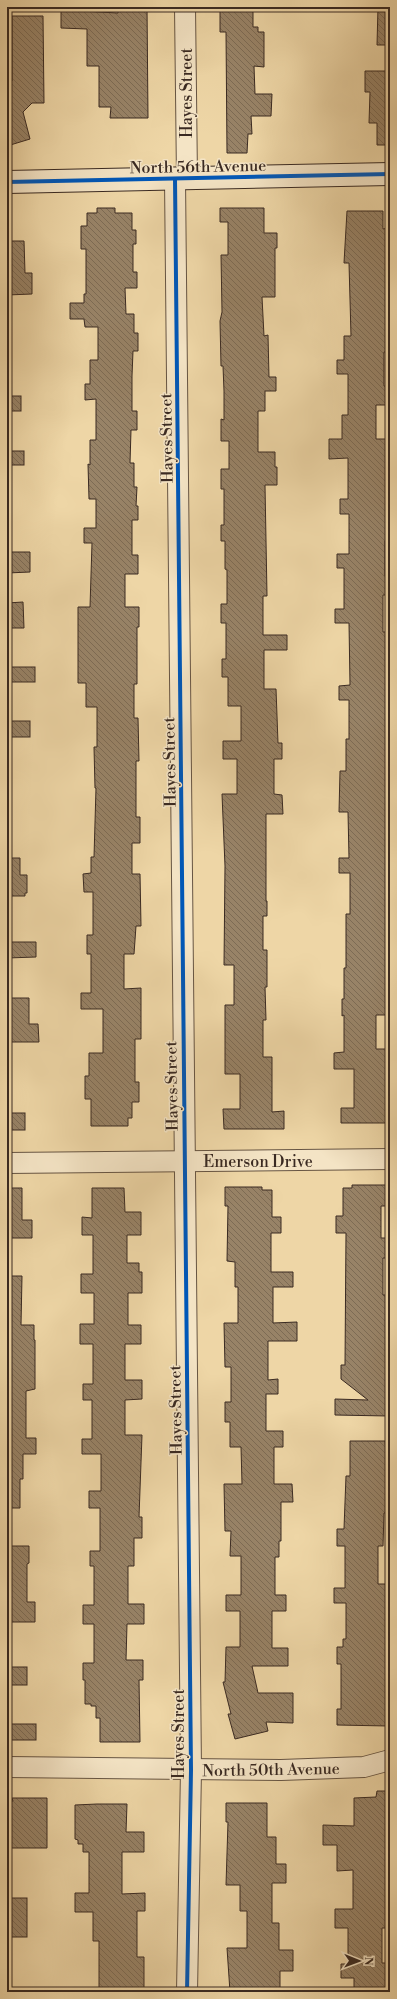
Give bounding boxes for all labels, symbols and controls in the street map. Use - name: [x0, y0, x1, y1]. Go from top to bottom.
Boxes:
- street label: Hayes Street: [177, 48, 197, 138]
- street label: North 56th Avenue: [130, 156, 267, 178]
- street label: Hayes Street: [156, 392, 178, 483]
- street label: Hayes Street: [159, 716, 181, 807]
- street label: Hayes Street: [161, 1040, 183, 1131]
- street label: Emerson Drive: [203, 1152, 313, 1172]
- street label: Hayes Street: [165, 1364, 187, 1455]
- street label: Hayes Street: [169, 1689, 189, 1779]
- street label: North 50th Avenue: [202, 1759, 340, 1781]
- north arrow: [339, 1941, 379, 1981]
- text: N: [361, 1957, 375, 1966]

